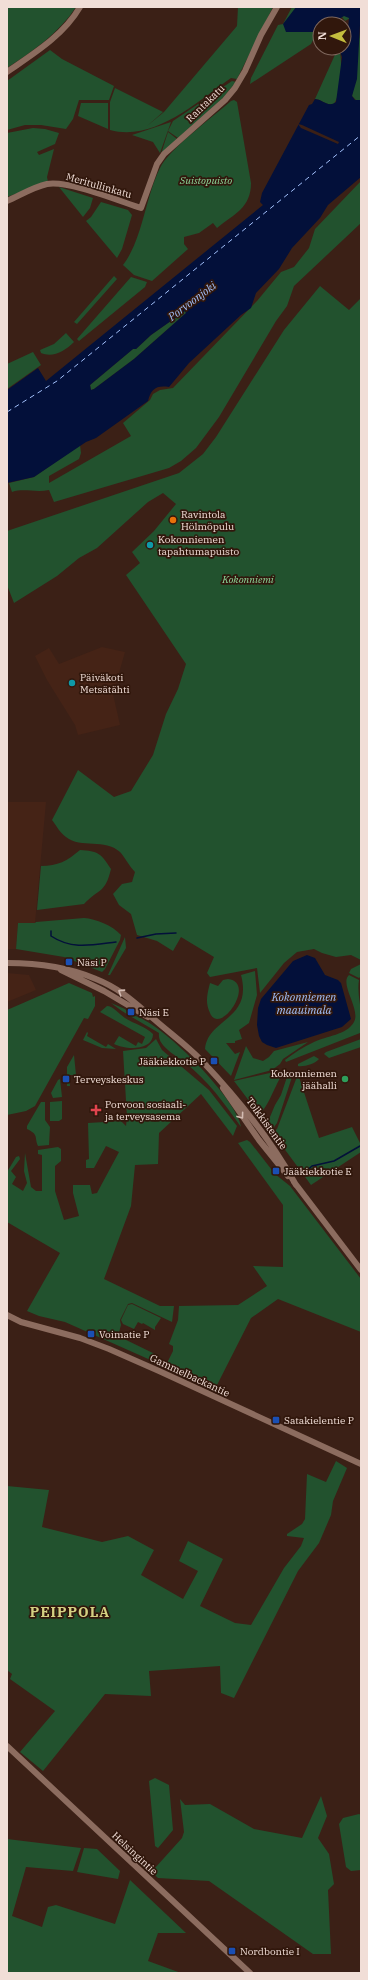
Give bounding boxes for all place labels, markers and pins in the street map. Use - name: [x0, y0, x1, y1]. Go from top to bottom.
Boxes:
- place label: Ravintola Hölmöpulu: [181, 508, 234, 533]
- marker: Ravintola Hölmöpulu: [168, 515, 178, 525]
- place label: Kokonniemen tapahtumapuisto: [158, 533, 239, 558]
- marker: Kokonniemen tapahtumapuisto: [145, 540, 155, 550]
- place label: Päiväkoti Metsätähti: [80, 671, 130, 696]
- marker: Päiväkoti Metsätähti: [67, 678, 77, 688]
- place label: Näsi P: [77, 956, 107, 969]
- marker: Näsi P: [64, 957, 74, 967]
- place label: Näsi E: [139, 1006, 169, 1019]
- marker: Näsi E: [126, 1007, 136, 1017]
- place label: Jääkiekkotie P: [138, 1055, 206, 1068]
- marker: Jääkiekkotie P: [209, 1056, 219, 1066]
- place label: Kokonniemen jäähalli: [271, 1067, 338, 1092]
- place label: Terveyskeskus: [74, 1073, 144, 1086]
- marker: Terveyskeskus: [61, 1074, 71, 1084]
- marker: Kokonniemen jäähalli: [340, 1074, 350, 1084]
- place label: Porvoon sosiaali- ja terveysasema: [104, 1098, 186, 1123]
- marker: Porvoon sosiaali- ja terveysasema: [90, 1104, 102, 1116]
- place label: Jääkiekkotie E: [284, 1165, 352, 1178]
- marker: Jääkiekkotie E: [271, 1166, 281, 1176]
- place label: Voimatie P: [99, 1328, 149, 1341]
- marker: Voimatie P: [86, 1329, 96, 1339]
- place label: Satakielentie P: [284, 1414, 354, 1427]
- marker: Satakielentie P: [271, 1415, 281, 1425]
- place label: Nordbontie I: [240, 1945, 300, 1958]
- marker: Nordbontie I: [227, 1946, 237, 1956]

